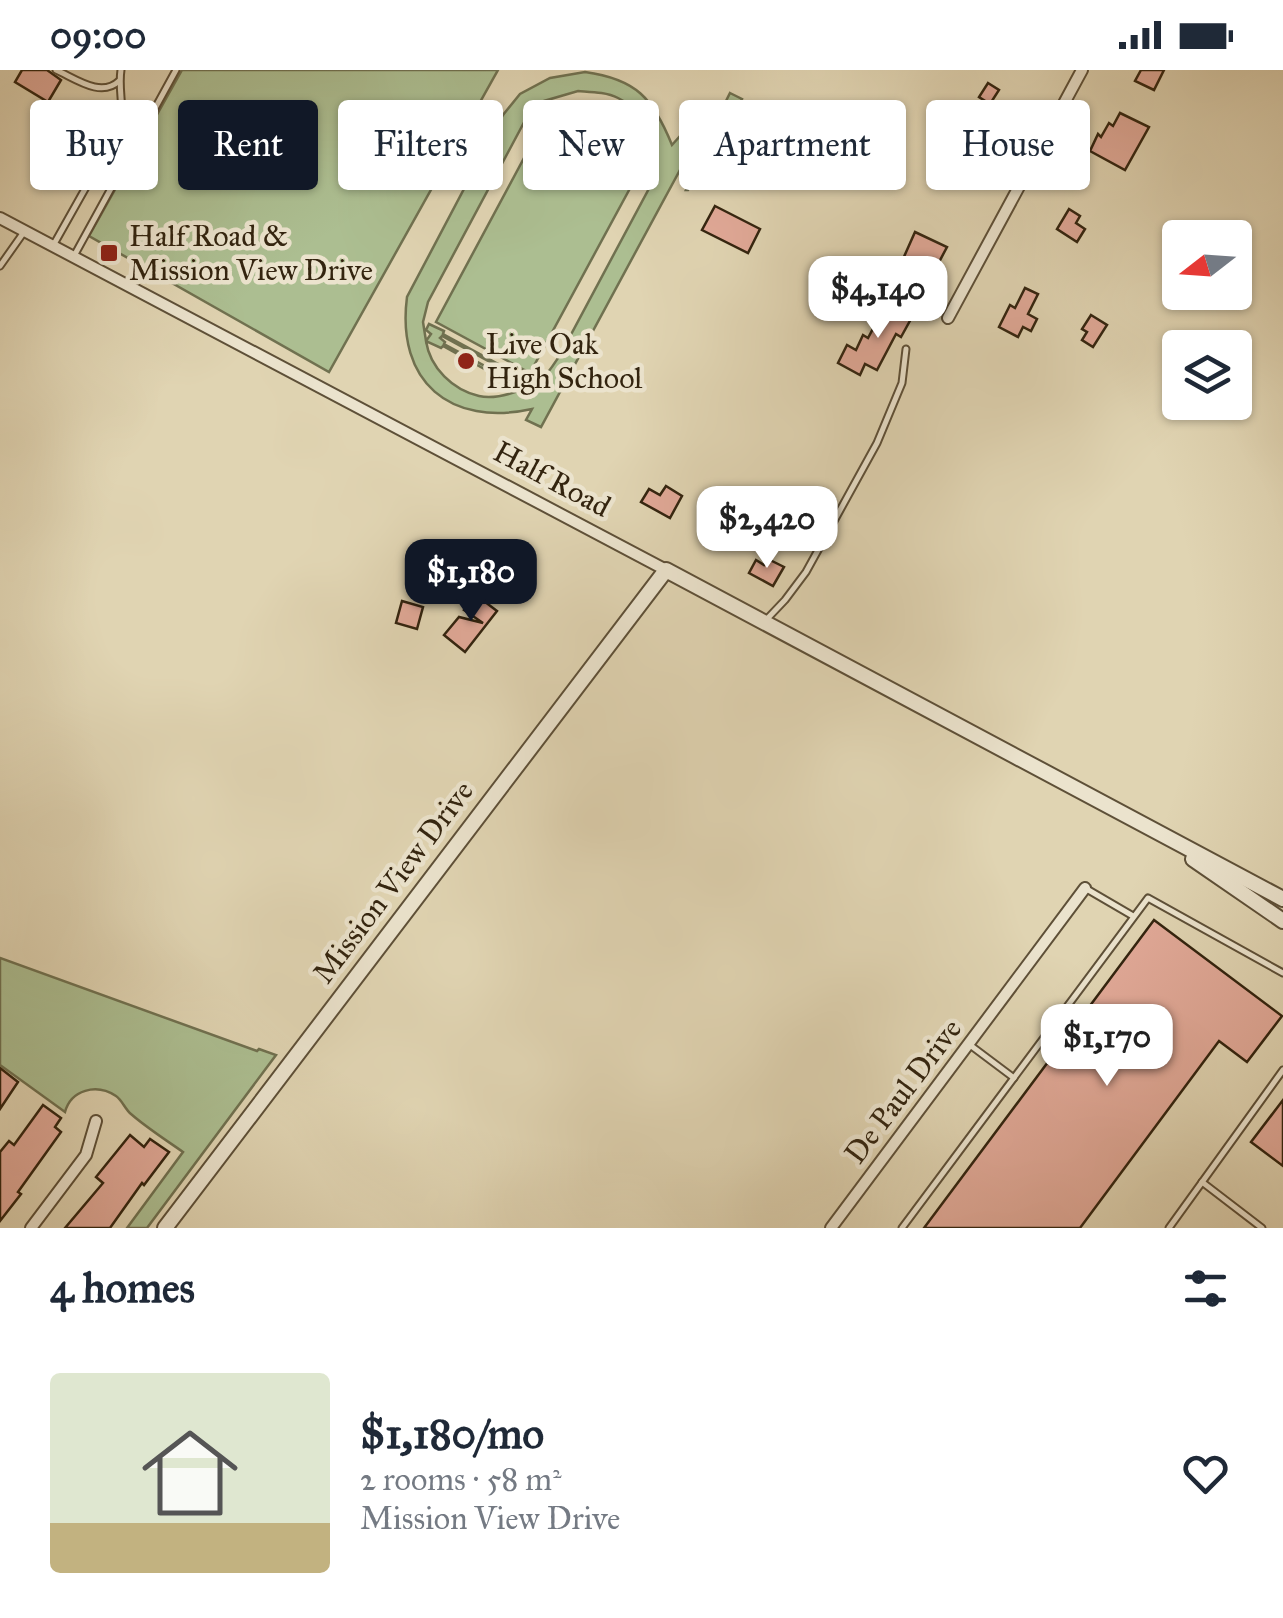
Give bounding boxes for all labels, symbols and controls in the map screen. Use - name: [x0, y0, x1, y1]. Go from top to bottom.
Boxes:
- text: 09:00: [50, 12, 146, 58]
- chip: Buy: [30, 100, 158, 190]
- chip: Rent: [178, 100, 318, 190]
- chip: Filters: [338, 100, 503, 190]
- chip: New: [523, 100, 659, 190]
- chip: Apartment: [679, 100, 906, 190]
- chip: House: [926, 100, 1090, 190]
- place label: Half Road & Mission View Drive: [129, 218, 373, 288]
- north arrow: [1162, 220, 1252, 310]
- map controls: [1162, 220, 1252, 420]
- marker: Half Road & Mission View Drive: [98, 242, 120, 264]
- pin: $4,140: [797, 256, 959, 341]
- text: $4,140: [830, 269, 926, 308]
- place label: Live Oak High School: [486, 326, 643, 396]
- button: layers: [1162, 330, 1252, 420]
- marker: Live Oak High School: [455, 350, 477, 372]
- street label: Half Road: [487, 433, 617, 525]
- pin: $2,420: [686, 486, 848, 571]
- text: $2,420: [719, 499, 815, 538]
- pin: $1,180: [390, 539, 552, 624]
- text: $1,180: [427, 552, 515, 591]
- street label: Mission View Drive: [305, 774, 481, 990]
- pin: $1,170: [1026, 1004, 1188, 1089]
- street label: De Paul Drive: [837, 1012, 969, 1170]
- text: $1,170: [1063, 1017, 1151, 1056]
- icon: filters: [1178, 1261, 1233, 1316]
- text: 4 homes: [50, 1262, 195, 1314]
- text: $1,180/mo: [360, 1408, 544, 1460]
- icon: home: [130, 1413, 250, 1533]
- icon: heart: [1178, 1446, 1233, 1501]
- text: 2 rooms · 58 m²: [360, 1460, 561, 1499]
- text: Mission View Drive: [360, 1499, 620, 1538]

